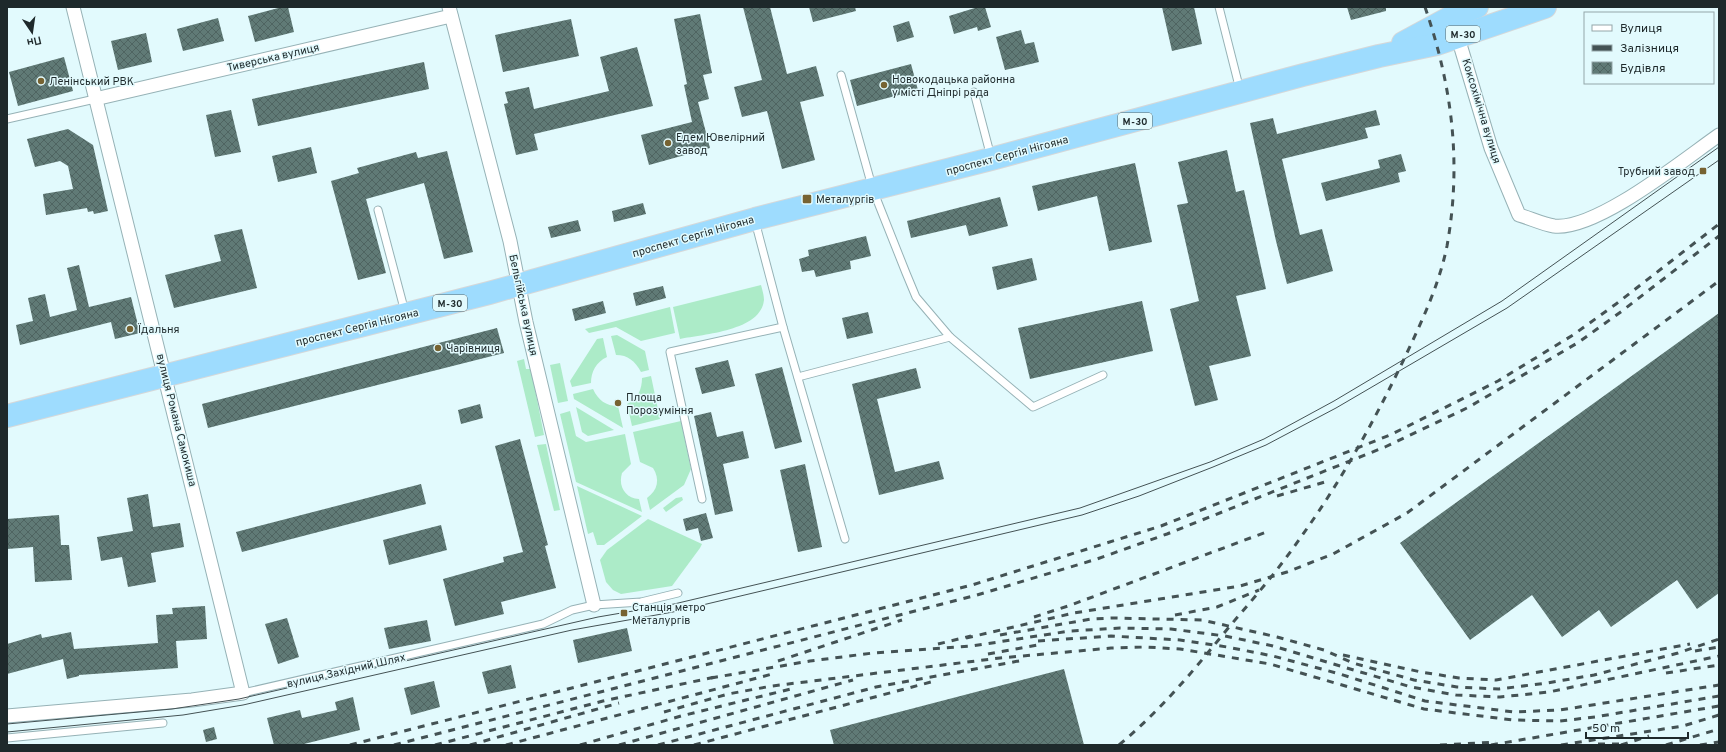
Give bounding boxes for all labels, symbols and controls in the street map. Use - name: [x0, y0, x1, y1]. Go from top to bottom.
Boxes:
- north arrow: [12, 12, 52, 52]
- legend: [1584, 12, 1714, 84]
- text: Вулиця: [1620, 21, 1662, 37]
- road number: М-30: [1446, 26, 1480, 42]
- text: Пн: [25, 32, 43, 49]
- street label: Тиверська вулиця: [226, 41, 321, 75]
- text: Залізниця: [1620, 41, 1679, 57]
- street label: Коксохімічна вулиця: [1458, 57, 1504, 165]
- text: Будівля: [1620, 61, 1666, 77]
- place label: Новокодацька районна у місті Дніпрі рада: [892, 73, 1015, 100]
- place label: Ленінський РВК: [49, 75, 134, 89]
- marker: Ленінський РВК: [36, 76, 46, 86]
- marker: Новокодацька районна у місті Дніпрі рада: [879, 80, 889, 90]
- road number: М-30: [1118, 113, 1152, 129]
- place label: Едем Ювелірний завод: [676, 131, 765, 158]
- street label: проспект Сергія Нігояна: [945, 133, 1070, 179]
- marker: Едем Ювелірний завод: [663, 138, 673, 148]
- place label: Трубний завод: [1618, 165, 1695, 179]
- marker: Трубний завод: [1698, 166, 1708, 176]
- marker: Металургів: [801, 193, 813, 205]
- place label: Металургів: [816, 193, 874, 207]
- street label: проспект Сергія Нігояна: [631, 213, 756, 261]
- street label: Бельгійська вулиця: [505, 253, 541, 357]
- road number: М-30: [433, 295, 467, 311]
- street label: проспект Сергія Нігояна: [294, 306, 420, 350]
- place label: Їдальня: [138, 322, 180, 337]
- marker: Їдальня: [125, 324, 135, 334]
- place label: Чарівниця: [446, 342, 500, 356]
- marker: Чарівниця: [433, 343, 443, 353]
- street label: вулиця Романа Самокиша: [153, 352, 199, 488]
- place label: Площа Порозуміння: [626, 391, 693, 418]
- marker: Площа Порозуміння: [613, 398, 623, 408]
- place label: Станція метро Металургів: [632, 601, 706, 628]
- marker: Станція метро Металургів: [619, 608, 629, 618]
- street label: вулиця Західний Шлях: [286, 650, 407, 691]
- scale bar: [1586, 714, 1688, 740]
- text: 50 m: [1592, 721, 1620, 737]

